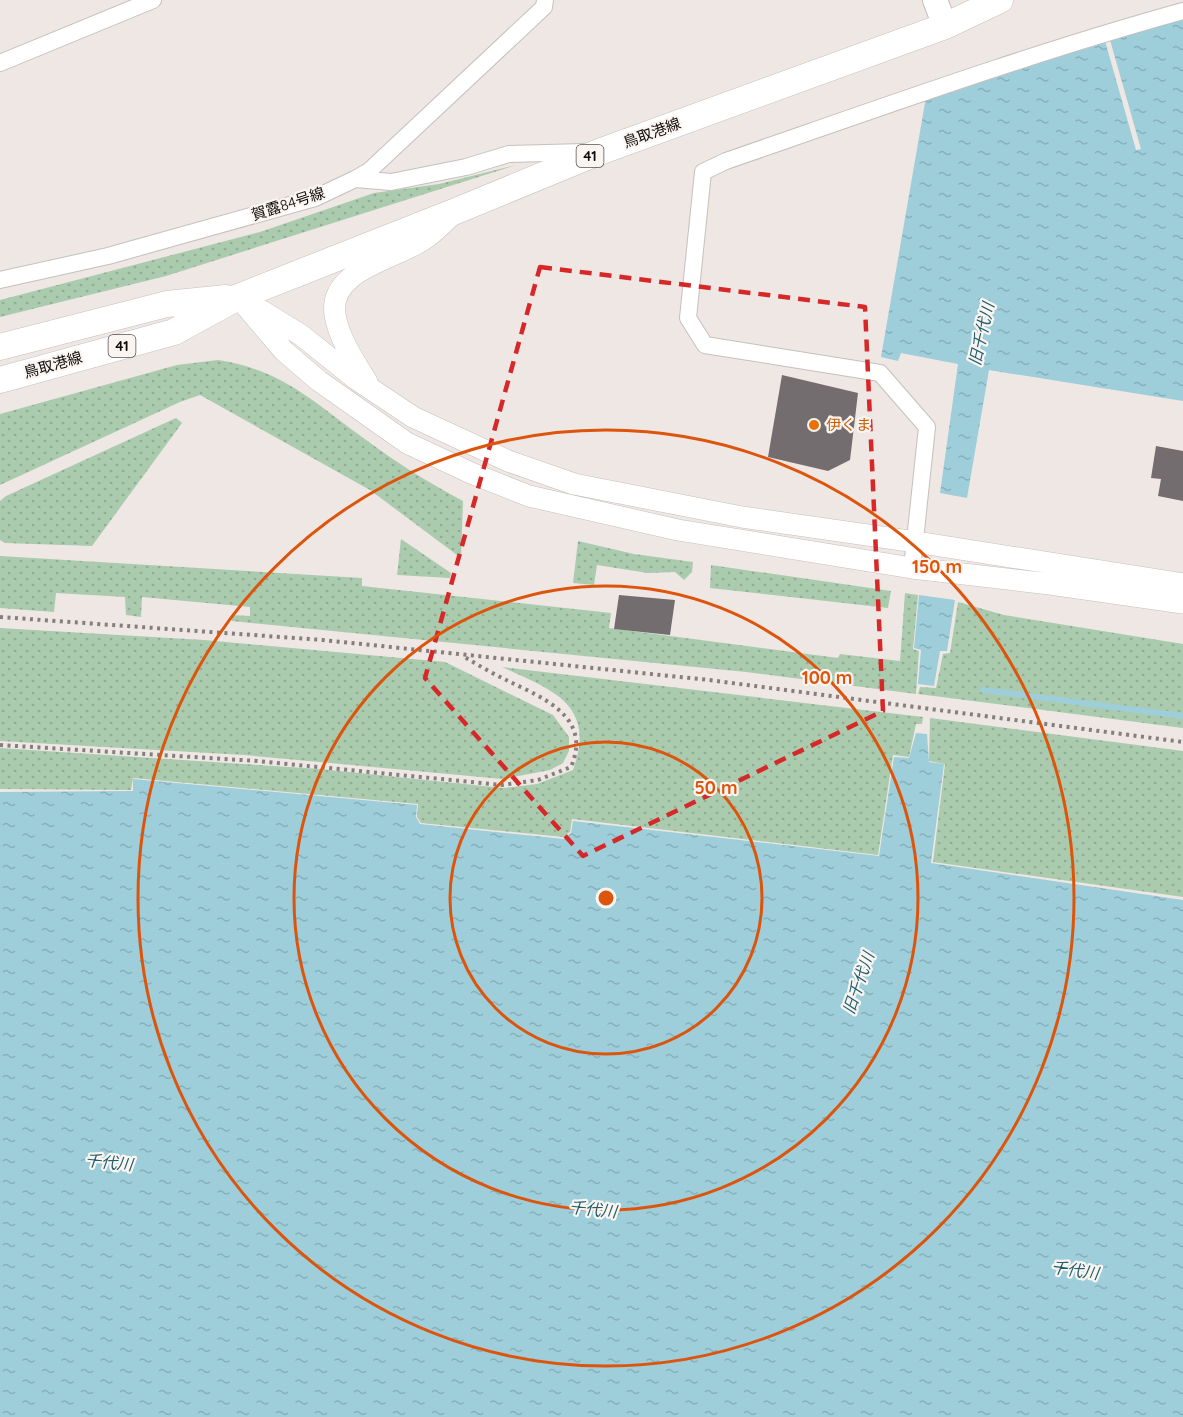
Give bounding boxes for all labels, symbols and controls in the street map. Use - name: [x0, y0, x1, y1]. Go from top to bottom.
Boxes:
- street label: 鳥取港線: [620, 113, 683, 152]
- road number: 41: [576, 145, 604, 167]
- street label: 賀露84号線: [249, 183, 327, 224]
- water label: 旧千代川: [964, 299, 998, 367]
- road number: 41: [108, 335, 136, 357]
- street label: 鳥取港線: [21, 347, 84, 382]
- place label: 伊くま: [826, 415, 871, 434]
- marker: 伊くま: [807, 418, 821, 432]
- text: 150 m: [912, 555, 962, 578]
- text: 100 m: [802, 666, 852, 689]
- text: 50 m: [694, 776, 738, 799]
- centre of rings: [596, 888, 616, 908]
- water label: 旧千代川: [838, 948, 879, 1017]
- water label: 千代川: [84, 1150, 136, 1175]
- water label: 千代川: [568, 1197, 620, 1222]
- water label: 千代川: [1050, 1257, 1102, 1284]

